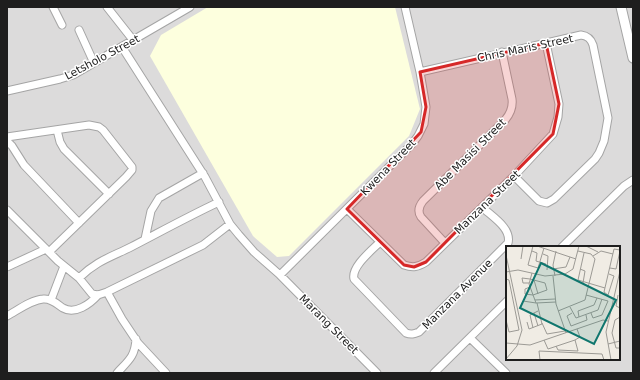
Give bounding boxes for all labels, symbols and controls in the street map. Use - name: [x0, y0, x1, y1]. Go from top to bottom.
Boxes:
- street label: Letsholo Street: [62, 32, 143, 83]
- street label: Chris Maris Street: [476, 32, 575, 65]
- street label: Abe Masisi Street: [432, 116, 509, 193]
- street label: Kwena Street: [358, 136, 419, 198]
- street label: Manzana Street: [452, 167, 523, 237]
- inset map: [506, 246, 620, 360]
- street label: Manzana Avenue: [420, 256, 495, 332]
- street label: Marang Street: [296, 292, 361, 357]

